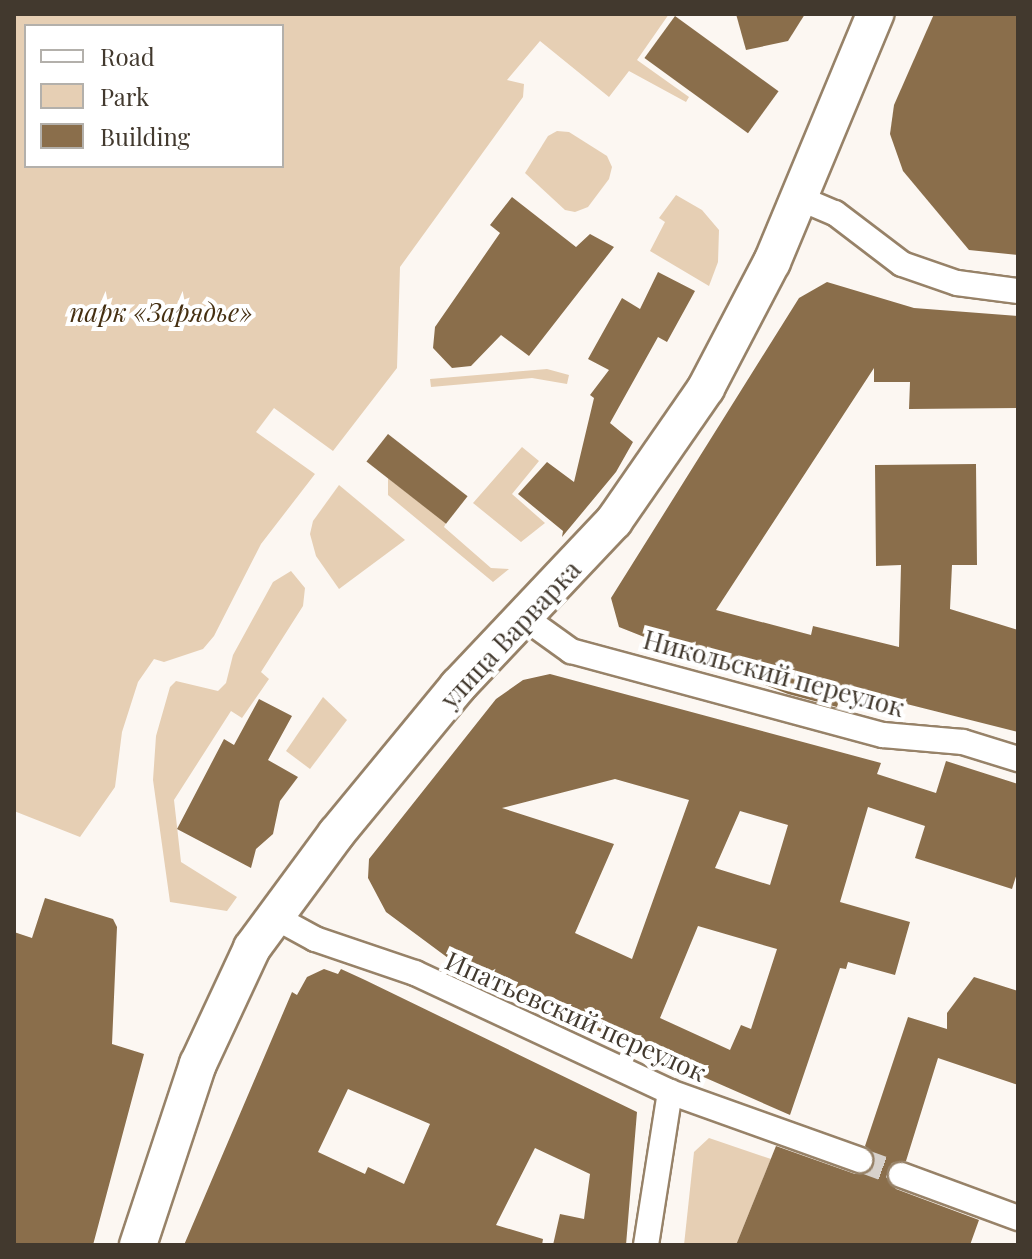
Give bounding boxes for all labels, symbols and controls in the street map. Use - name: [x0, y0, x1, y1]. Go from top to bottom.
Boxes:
- legend: [24, 24, 284, 168]
- text: Road: [100, 40, 155, 72]
- text: Park: [100, 80, 149, 112]
- text: Building: [100, 120, 190, 152]
- park label: парк «Зарядье»: [69, 296, 253, 328]
- street label: улица Варварка: [433, 554, 587, 714]
- street label: Никольский переулок: [640, 623, 908, 723]
- street label: Ипатьевский переулок: [441, 944, 711, 1088]

